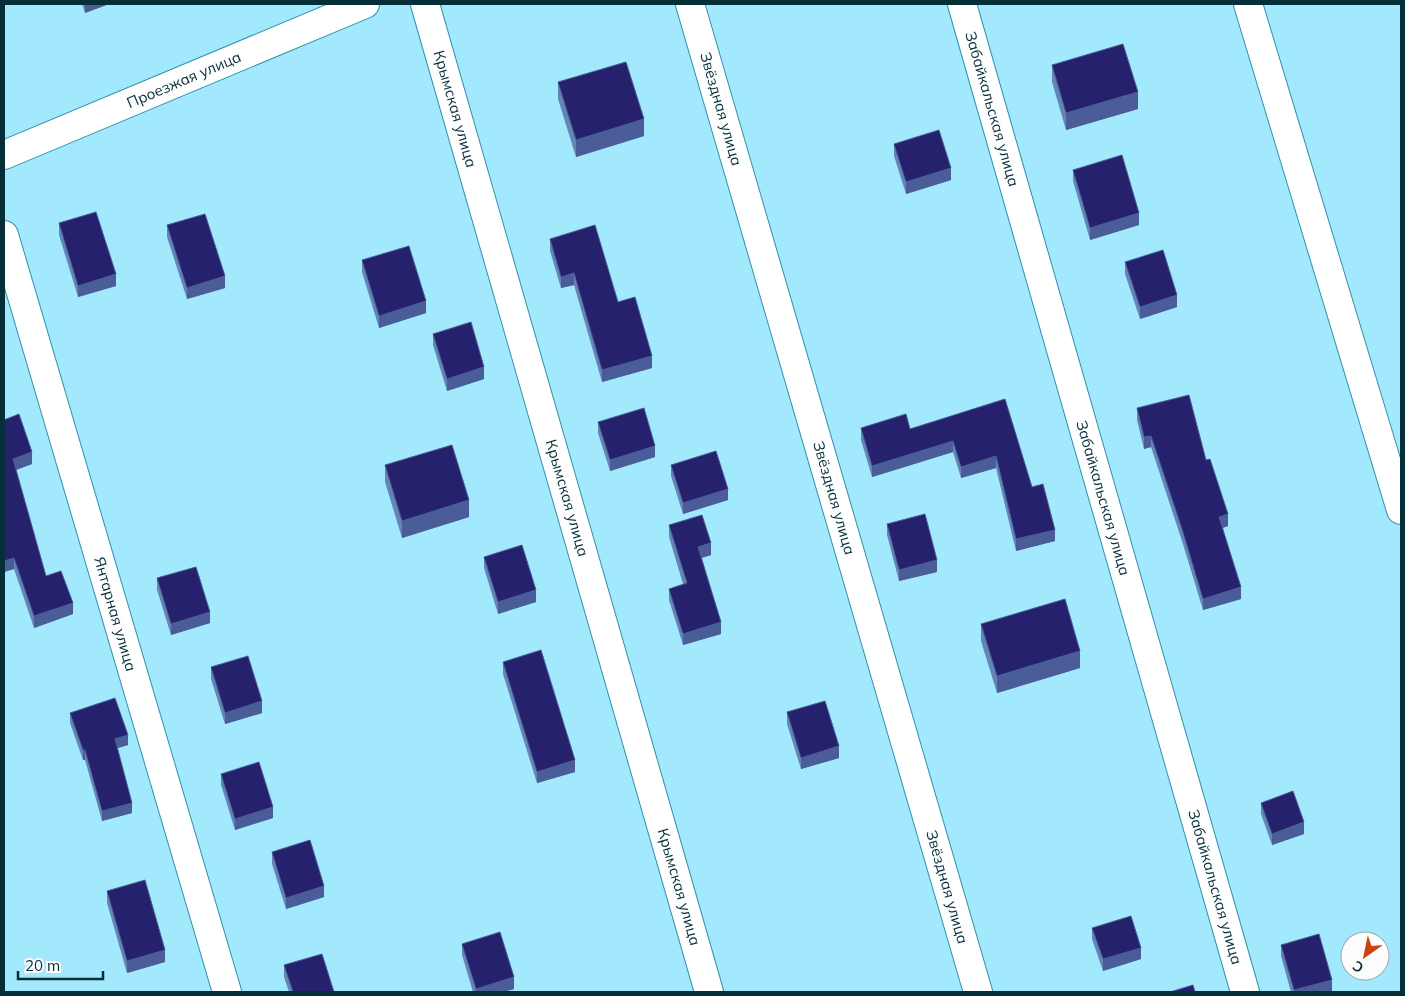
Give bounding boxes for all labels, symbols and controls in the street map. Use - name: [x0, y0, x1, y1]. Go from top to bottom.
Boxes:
- street label: Забайкальская улица: [961, 29, 1024, 189]
- street label: Проезжая улица: [124, 47, 244, 112]
- street label: Крымская улица: [430, 48, 481, 170]
- street label: Звёздная улица: [696, 50, 747, 168]
- street label: Забайкальская улица: [1072, 418, 1135, 578]
- street label: Крымская улица: [542, 437, 593, 559]
- street label: Звёздная улица: [809, 439, 860, 557]
- street label: Янтарная улица: [90, 554, 141, 673]
- street label: Забайкальская улица: [1184, 807, 1247, 967]
- street label: Крымская улица: [654, 826, 705, 948]
- street label: Звёздная улица: [922, 828, 973, 946]
- north arrow: [1340, 931, 1390, 981]
- scale bar: [18, 948, 102, 980]
- text: 20 m: [25, 956, 60, 975]
- text: С: [1349, 957, 1367, 977]

